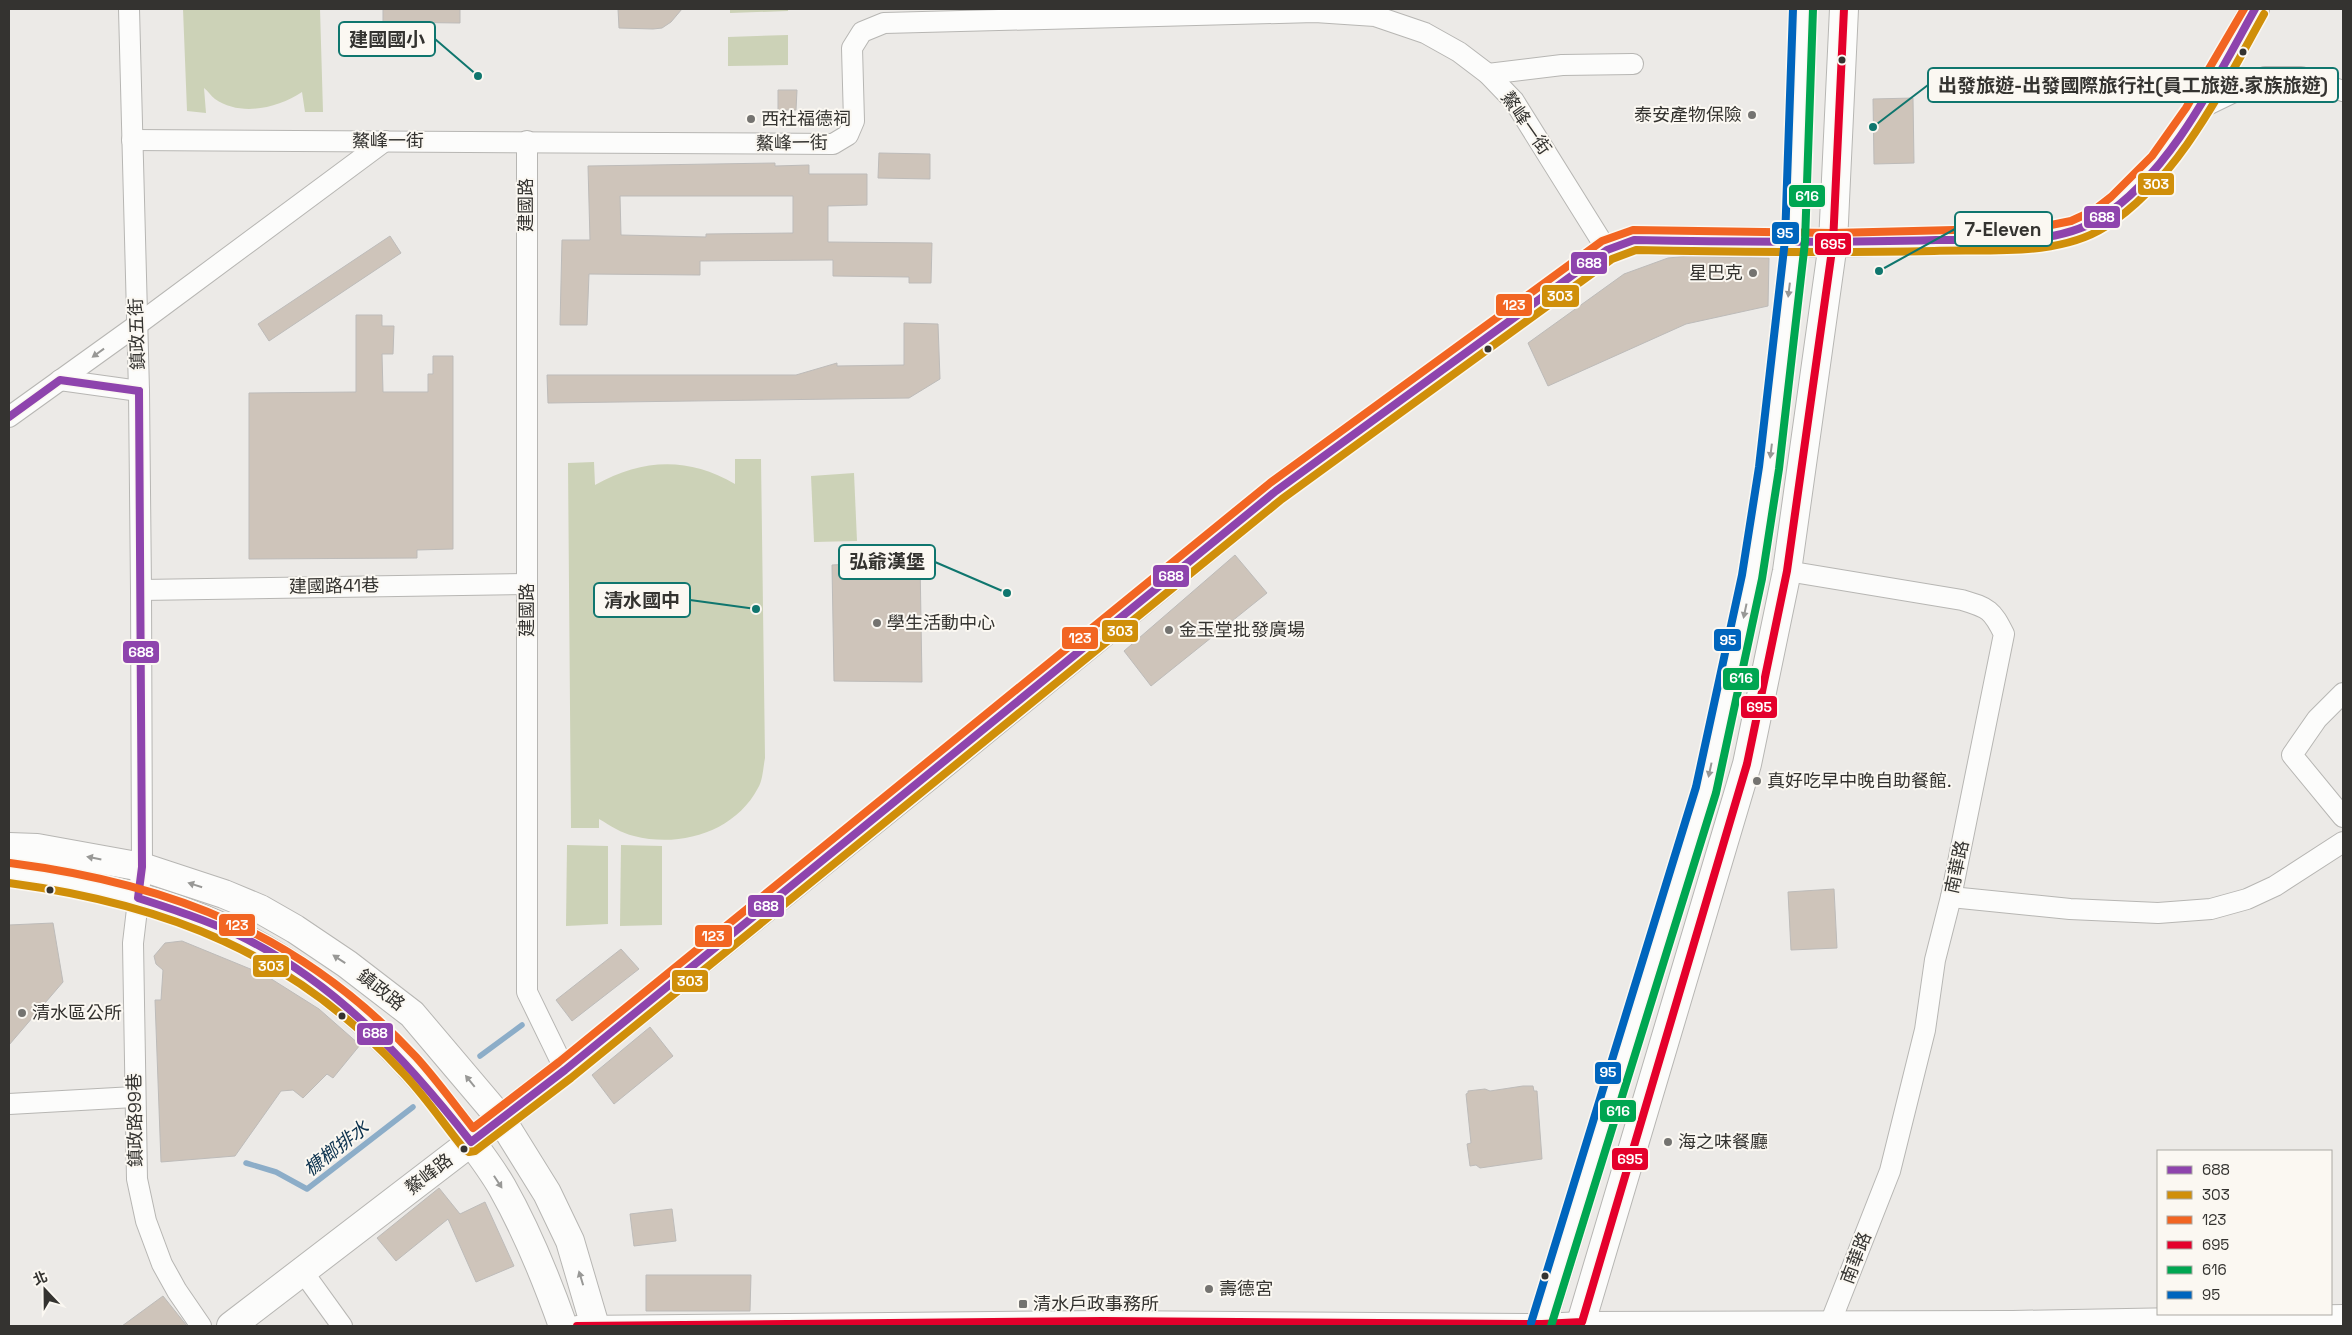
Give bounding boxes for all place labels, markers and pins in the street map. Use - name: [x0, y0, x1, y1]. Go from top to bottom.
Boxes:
- callout: 建國國小: [339, 22, 435, 56]
- unlabelled marker: [2238, 47, 2248, 57]
- unlabelled marker: [1837, 55, 1847, 65]
- callout: 出發旅遊-出發國際旅行社(員工旅遊.家族旅遊): [1928, 68, 2338, 102]
- place label: 泰安產物保險: [1634, 103, 1742, 126]
- place label: 西社福德祠: [761, 107, 851, 130]
- marker: 泰安產物保險: [1746, 109, 1758, 121]
- marker: 西社福德祠: [745, 113, 757, 125]
- callout: 7-Eleven: [1955, 212, 2052, 246]
- place label: 星巴克: [1689, 261, 1743, 284]
- marker: 星巴克: [1747, 267, 1759, 279]
- unlabelled marker: [1483, 344, 1493, 354]
- callout: 弘爺漢堡: [839, 545, 935, 579]
- callout: 清水國中: [594, 583, 690, 617]
- place label: 學生活動中心: [887, 611, 995, 634]
- marker: 學生活動中心: [871, 617, 883, 629]
- place label: 金玉堂批發廣場: [1179, 618, 1305, 641]
- marker: 金玉堂批發廣場: [1163, 624, 1175, 636]
- place label: 真好吃早中晚自助餐館.: [1767, 769, 1952, 792]
- marker: 真好吃早中晚自助餐館.: [1751, 775, 1763, 787]
- unlabelled marker: [45, 885, 55, 895]
- place label: 清水區公所: [32, 1001, 122, 1024]
- marker: 清水區公所: [16, 1007, 28, 1019]
- unlabelled marker: [337, 1011, 347, 1021]
- place label: 海之味餐廳: [1678, 1130, 1768, 1153]
- marker: 海之味餐廳: [1662, 1136, 1674, 1148]
- unlabelled marker: [459, 1144, 469, 1154]
- unlabelled marker: [1540, 1271, 1550, 1281]
- place label: 壽德宮: [1219, 1277, 1273, 1300]
- marker: 壽德宮: [1203, 1283, 1215, 1295]
- place label: 清水戶政事務所: [1033, 1292, 1159, 1315]
- marker: 清水戶政事務所: [1017, 1298, 1029, 1310]

